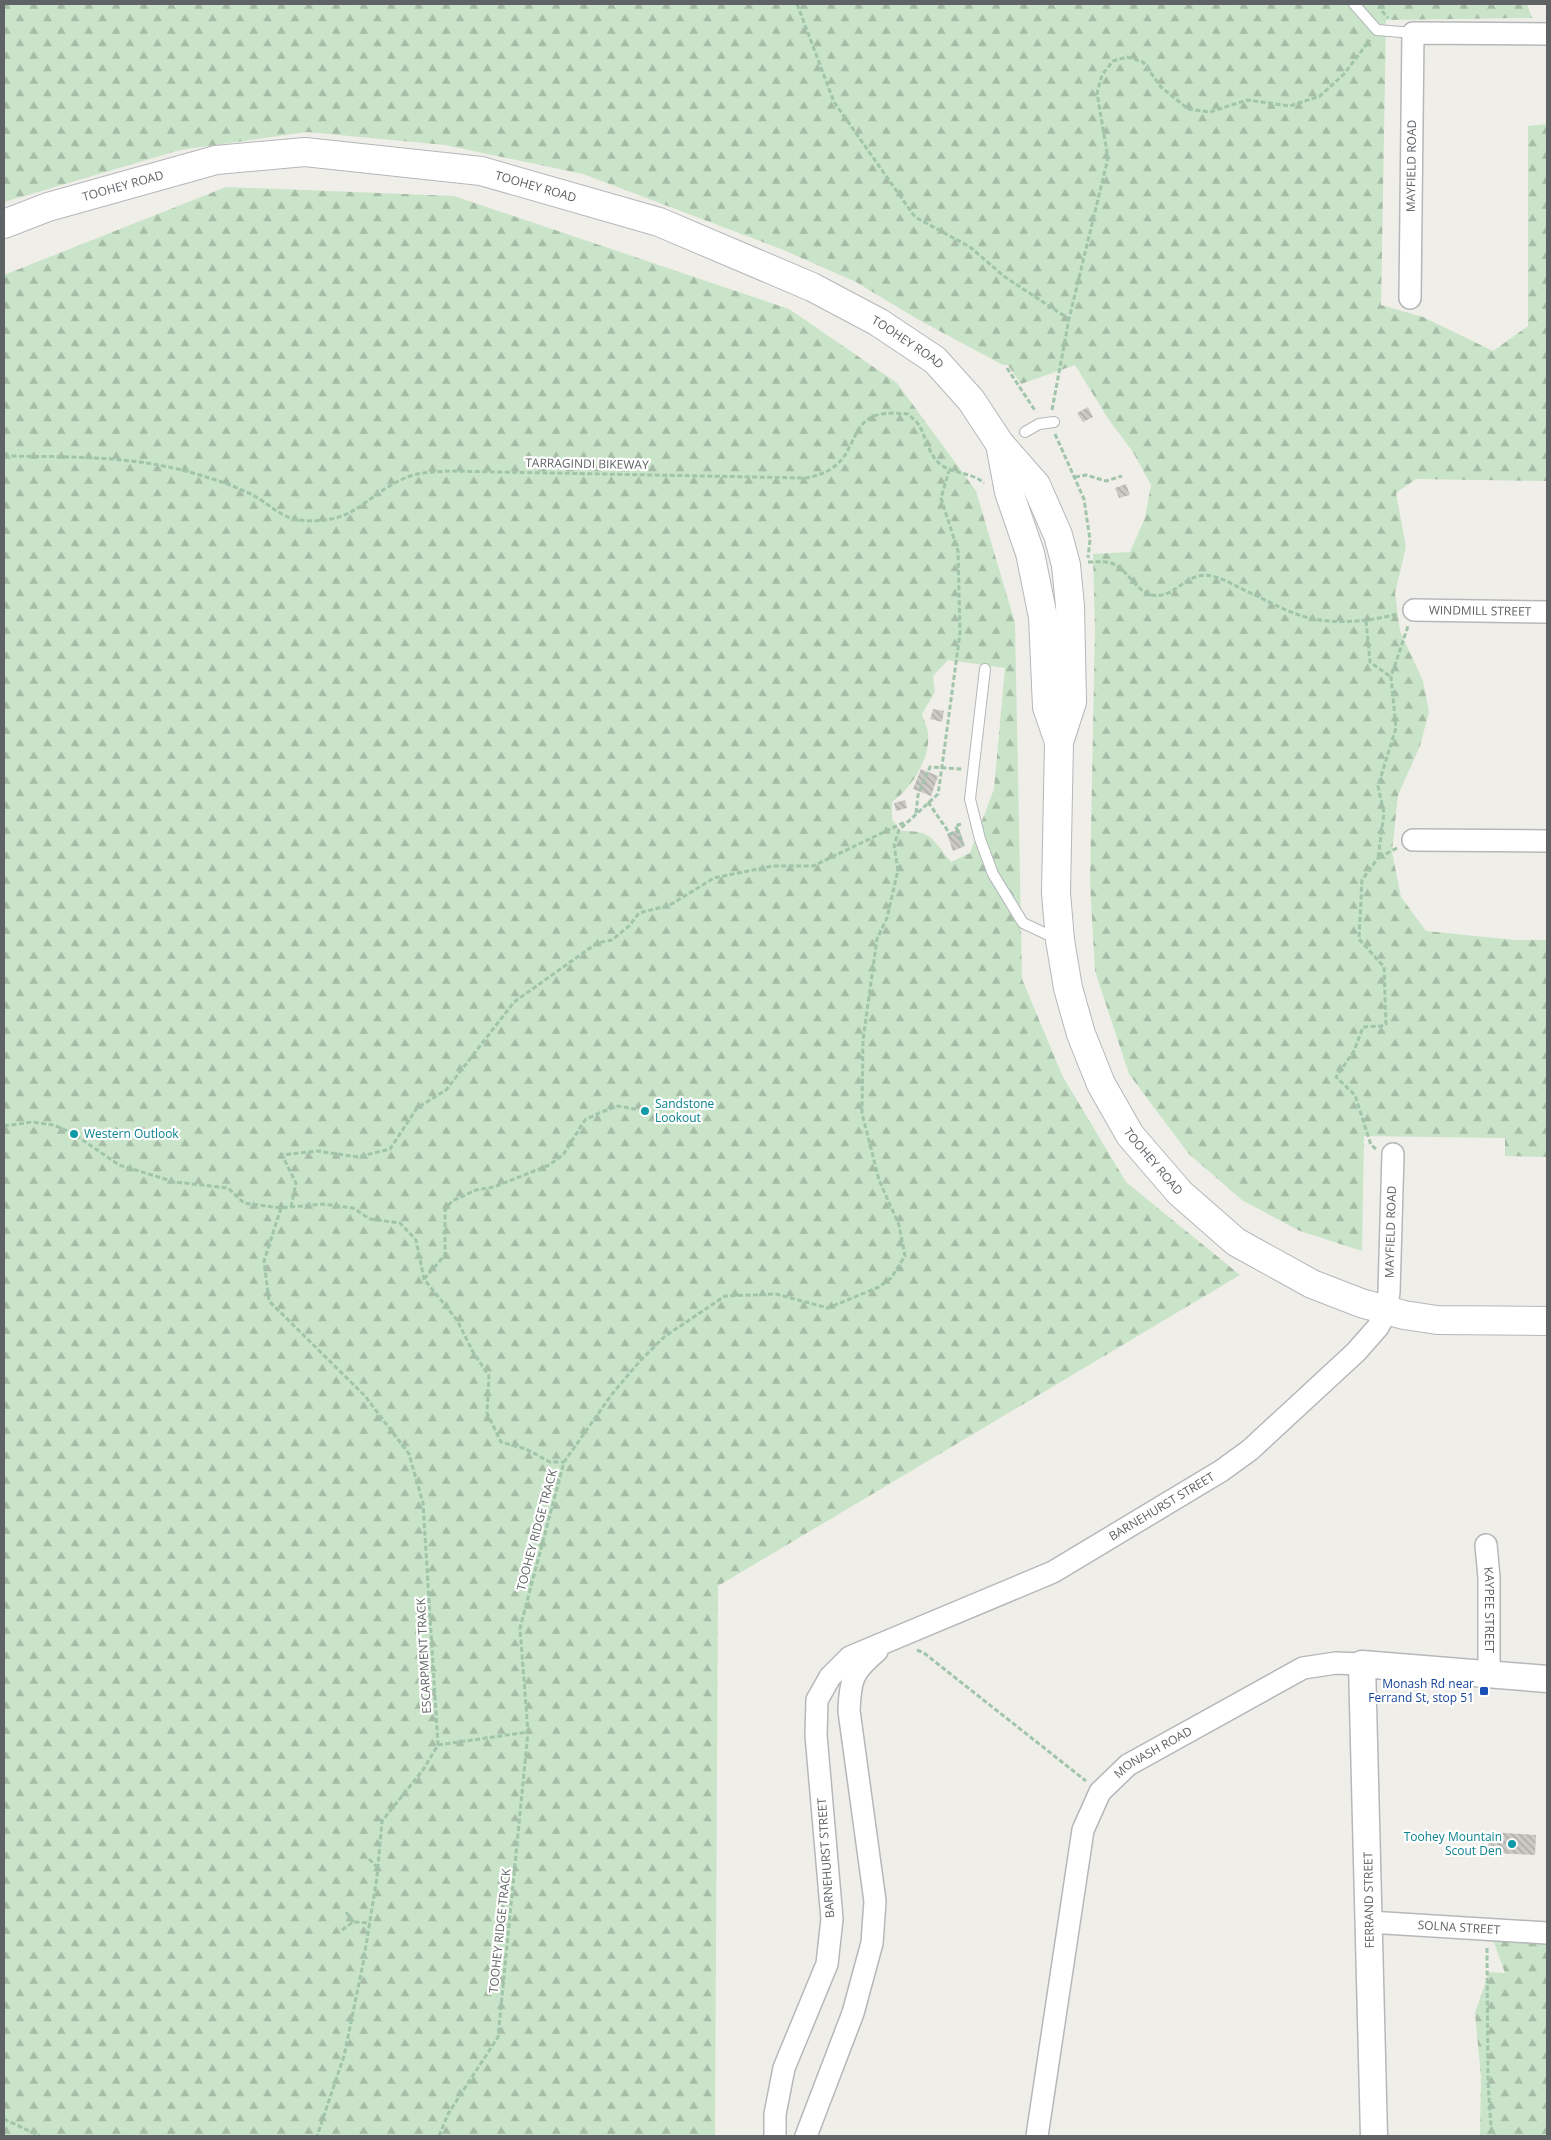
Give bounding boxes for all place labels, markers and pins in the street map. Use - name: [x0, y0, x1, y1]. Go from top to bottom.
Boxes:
- place label: Sandstone Lookout: [655, 1095, 715, 1126]
- marker: Sandstone Lookout: [639, 1105, 651, 1117]
- place label: Western Outlook: [84, 1125, 179, 1142]
- marker: Western Outlook: [68, 1128, 80, 1140]
- place label: Monash Rd near Ferrand St, stop 51: [1368, 1675, 1474, 1706]
- marker: Monash Rd near Ferrand St, stop 51: [1478, 1685, 1490, 1697]
- place label: Toohey Mountain Scout Den: [1404, 1828, 1502, 1859]
- marker: Toohey Mountain Scout Den: [1506, 1838, 1518, 1850]

